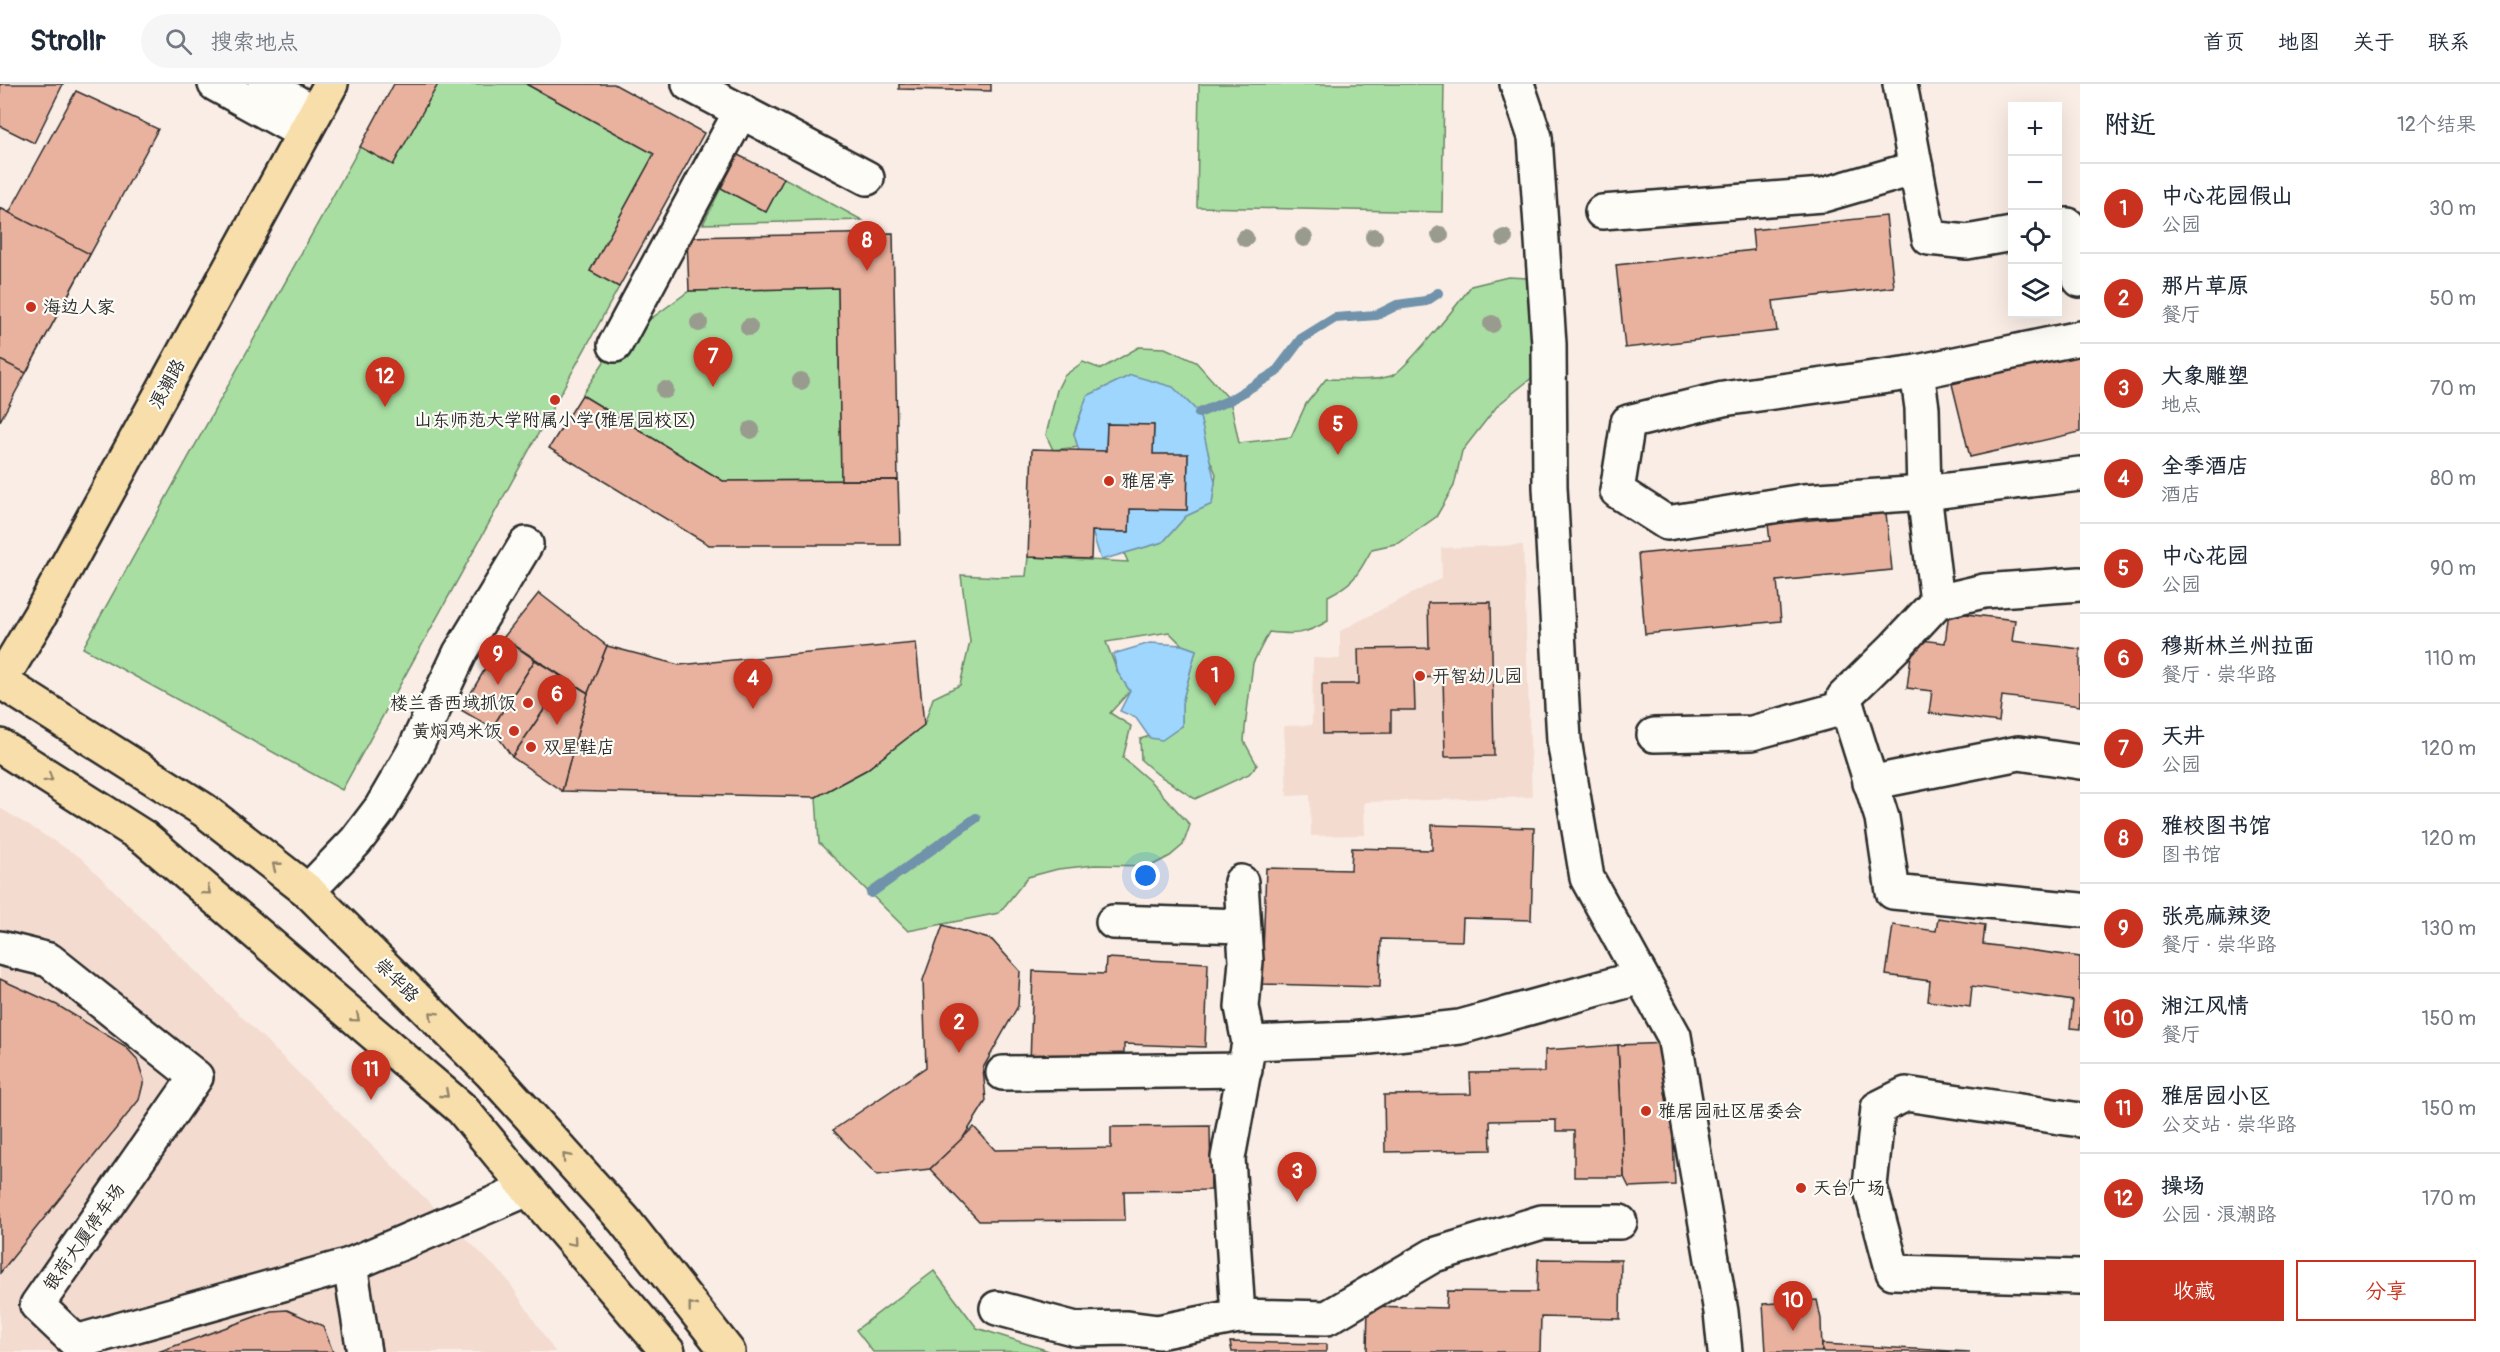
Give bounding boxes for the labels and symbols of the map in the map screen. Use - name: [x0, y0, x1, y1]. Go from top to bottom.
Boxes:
- pin: 8: [848, 222, 886, 271]
- place label: 海边人家: [43, 296, 115, 319]
- marker: 海边人家: [24, 300, 38, 314]
- pin: 7: [694, 338, 732, 387]
- street label: 浪潮路: [144, 355, 191, 413]
- pin: 12: [366, 358, 404, 407]
- marker: 山东师范大学附属小学(雅居园校区): [548, 393, 562, 407]
- pin: 5: [1318, 406, 1358, 455]
- place label: 山东师范大学附属小学(雅居园校区): [414, 409, 696, 432]
- place label: 雅居亭: [1121, 470, 1175, 493]
- marker: 雅居亭: [1102, 474, 1116, 488]
- pin: 9: [478, 636, 518, 685]
- pin: 1: [1196, 656, 1234, 706]
- pin: 4: [734, 660, 772, 709]
- place label: 开智幼儿园: [1432, 665, 1522, 688]
- marker: 开智幼儿园: [1413, 669, 1427, 683]
- pin: 6: [538, 676, 576, 725]
- place label: 楼兰香西域抓饭: [390, 692, 516, 715]
- marker: 楼兰香西域抓饭: [521, 696, 535, 710]
- place label: 黄焖鸡米饭: [412, 720, 502, 743]
- marker: 黄焖鸡米饭: [507, 724, 521, 738]
- place label: 双星鞋店: [543, 736, 615, 759]
- marker: 双星鞋店: [524, 740, 538, 754]
- one-way arrow: [43, 770, 54, 781]
- your location: [1131, 861, 1160, 890]
- one-way arrow: [272, 863, 283, 874]
- one-way arrow: [200, 884, 211, 895]
- street label: 崇华路: [369, 953, 424, 1008]
- pin: 2: [940, 1004, 978, 1053]
- one-way arrow: [349, 1010, 360, 1021]
- one-way arrow: [429, 1011, 439, 1022]
- pin: 11: [352, 1050, 391, 1100]
- one-way arrow: [438, 1087, 449, 1098]
- place label: 雅居园社区居委会: [1658, 1100, 1802, 1123]
- marker: 雅居园社区居委会: [1639, 1104, 1653, 1118]
- pin: 3: [1278, 1152, 1316, 1202]
- one-way arrow: [562, 1153, 573, 1164]
- place label: 天台广场: [1813, 1177, 1885, 1200]
- street label: 银荷大厦停车场: [39, 1179, 130, 1295]
- marker: 天台广场: [1794, 1181, 1808, 1195]
- one-way arrow: [566, 1235, 577, 1246]
- pin: 10: [1774, 1282, 1812, 1331]
- one-way arrow: [688, 1302, 699, 1313]

